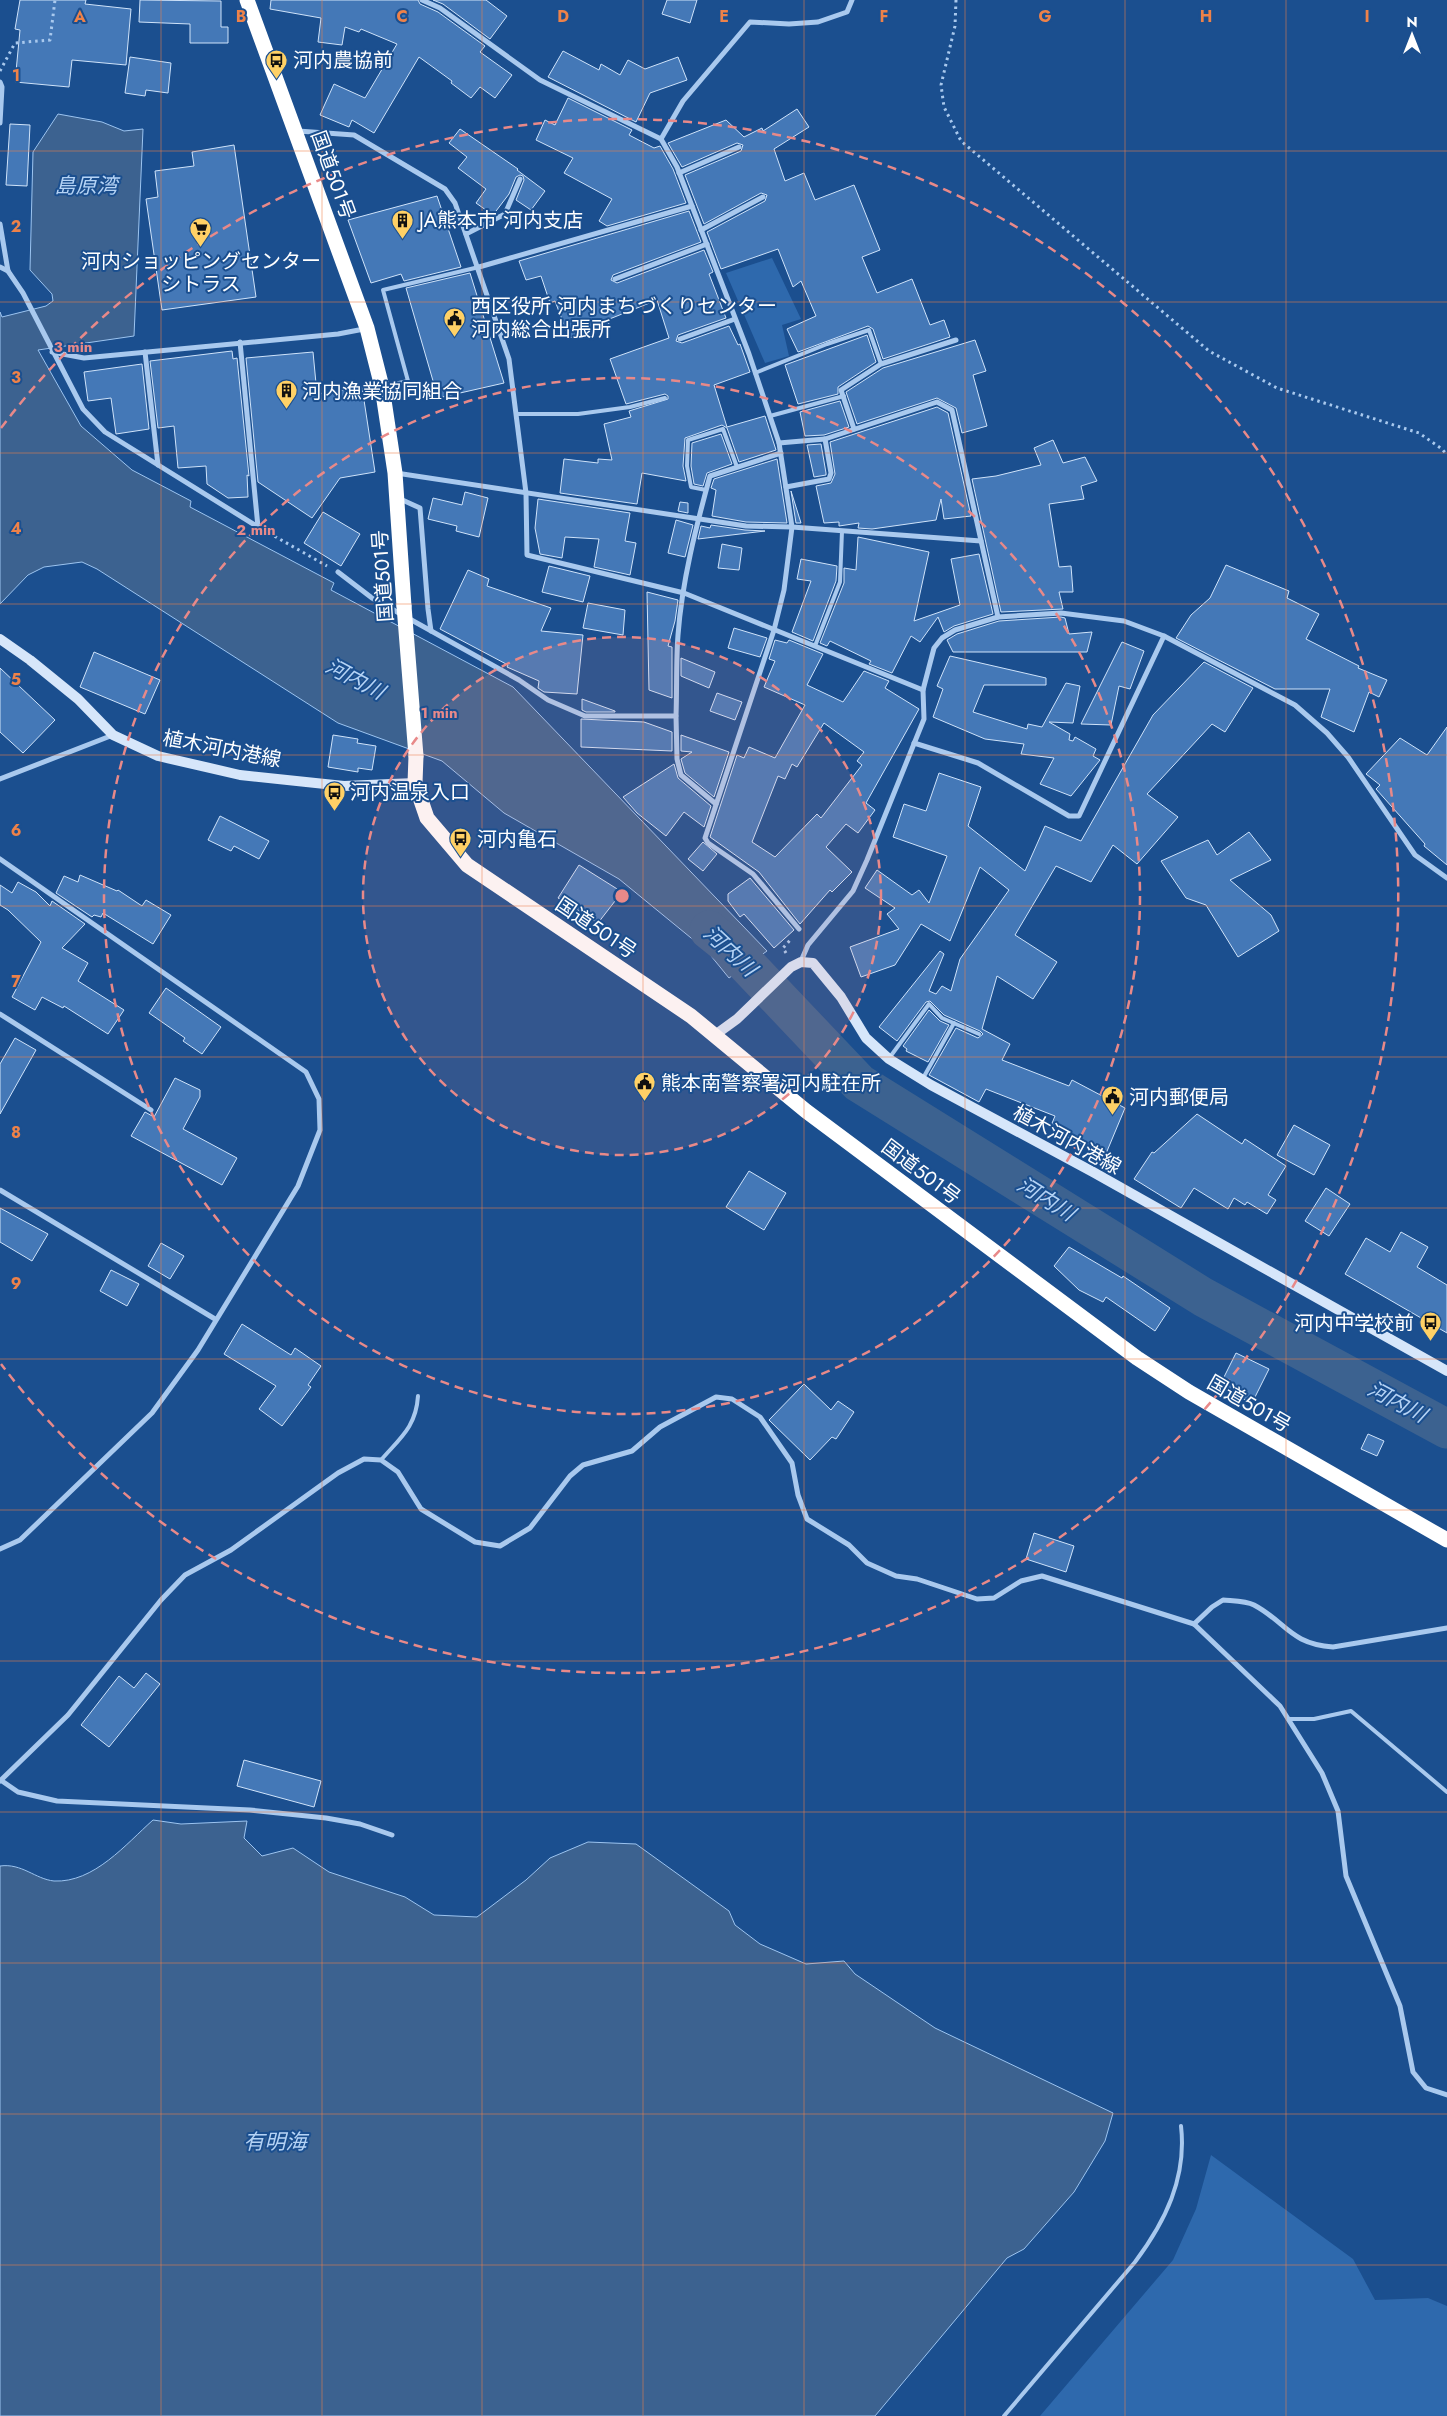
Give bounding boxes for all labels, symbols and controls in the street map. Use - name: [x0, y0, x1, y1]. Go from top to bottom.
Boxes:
- text: A: [73, 5, 86, 28]
- text: B: [236, 5, 246, 28]
- text: C: [396, 5, 408, 28]
- text: D: [557, 5, 569, 28]
- text: E: [719, 5, 729, 28]
- text: F: [880, 5, 888, 28]
- text: G: [1038, 5, 1052, 28]
- text: H: [1200, 5, 1212, 28]
- text: I: [1364, 5, 1370, 28]
- north arrow: [1387, 10, 1437, 60]
- text: N: [1406, 12, 1418, 32]
- place label: 河内農協前: [293, 46, 393, 75]
- bus stop icon: 河内農協前: [265, 48, 289, 79]
- text: 1: [12, 64, 20, 87]
- street label: 国道501号: [304, 127, 362, 223]
- water label: 島原湾: [55, 171, 120, 201]
- place label: JA熊本市 河内支店: [416, 206, 583, 235]
- building icon: JA熊本市 河内支店: [391, 208, 415, 239]
- text: 2: [11, 215, 21, 238]
- supermarket icon: 河内ショッピングセンター シトラス: [189, 217, 213, 248]
- place label: 河内ショッピングセンター シトラス: [81, 247, 321, 299]
- place label: 西区役所 河内まちづくりセンター 河内総合出張所: [471, 292, 777, 344]
- public building icon: 西区役所 河内まちづくりセンター 河内総合出張所: [443, 306, 467, 337]
- text: 3 min: [54, 336, 92, 358]
- text: 3: [11, 366, 21, 389]
- place label: 河内漁業協同組合: [302, 377, 462, 406]
- building icon: 河内漁業協同組合: [274, 379, 298, 410]
- text: 4: [10, 517, 22, 540]
- text: 2 min: [236, 519, 276, 541]
- street label: 国道501号: [365, 529, 401, 623]
- water label: 河内川: [320, 651, 392, 708]
- text: 5: [11, 668, 21, 691]
- text: 1 min: [420, 702, 458, 724]
- street label: 植木河内港線: [160, 723, 284, 775]
- place label: 河内温泉入口: [350, 778, 470, 807]
- bus stop icon: 河内温泉入口: [322, 780, 346, 811]
- text: 6: [11, 819, 21, 842]
- place label: 河内亀石: [477, 825, 557, 854]
- bus stop icon: 河内亀石: [449, 827, 473, 858]
- centre of rings: [613, 887, 631, 905]
- street label: 国道501号: [550, 890, 642, 966]
- water label: 河内川: [697, 919, 765, 985]
- text: 7: [11, 970, 21, 993]
- place label: 熊本南警察署河内駐在所: [661, 1069, 881, 1098]
- public building icon: 熊本南警察署河内駐在所: [633, 1071, 657, 1102]
- place label: 河内郵便局: [1129, 1083, 1229, 1112]
- public building icon: 河内郵便局: [1101, 1085, 1125, 1116]
- street label: 植木河内港線: [1007, 1098, 1127, 1182]
- text: 8: [11, 1121, 21, 1144]
- street label: 国道501号: [875, 1133, 967, 1211]
- water label: 河内川: [1011, 1170, 1082, 1229]
- text: 9: [11, 1272, 21, 1295]
- place label: 河内中学校前: [1294, 1309, 1414, 1338]
- bus stop icon: 河内中学校前: [1418, 1311, 1442, 1342]
- street label: 国道501号: [1202, 1368, 1296, 1440]
- water label: 河内川: [1362, 1374, 1434, 1431]
- water label: 有明海: [244, 2127, 309, 2157]

